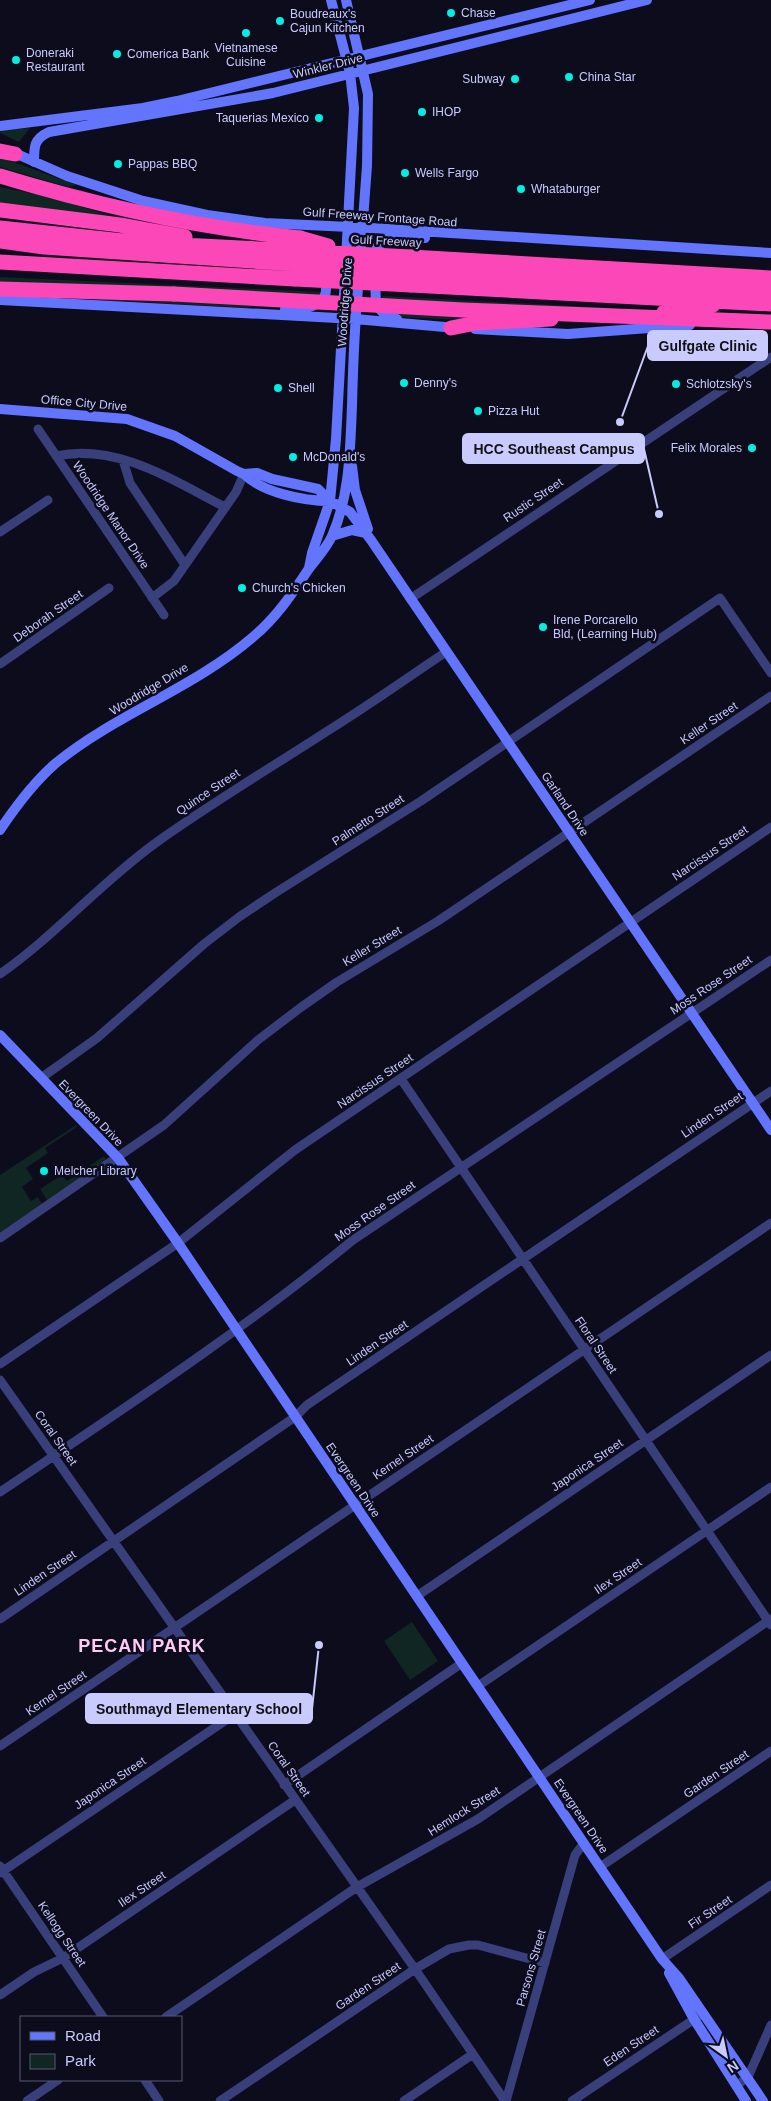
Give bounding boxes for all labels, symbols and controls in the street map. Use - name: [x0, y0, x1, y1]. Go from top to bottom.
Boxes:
- place label: Chase: [461, 6, 496, 20]
- place label: Boudreaux's Cajun Kitchen: [290, 7, 365, 35]
- marker: Chase: [445, 7, 457, 19]
- marker: Boudreaux's Cajun Kitchen: [274, 15, 286, 27]
- marker: Vietnamese Cuisine: [240, 27, 252, 39]
- place label: Vietnamese Cuisine: [214, 41, 278, 69]
- place label: Doneraki Restaurant: [26, 46, 85, 74]
- place label: Comerica Bank: [127, 47, 210, 61]
- marker: Comerica Bank: [111, 48, 123, 60]
- street label: Winkler Drive: [292, 51, 365, 81]
- marker: Doneraki Restaurant: [10, 54, 22, 66]
- place label: China Star: [579, 70, 636, 84]
- marker: China Star: [563, 71, 575, 83]
- place label: Subway: [462, 72, 505, 86]
- marker: Subway: [509, 73, 521, 85]
- place label: IHOP: [432, 105, 461, 119]
- marker: IHOP: [416, 106, 428, 118]
- place label: Taquerias Mexico: [216, 111, 309, 125]
- marker: Taquerias Mexico: [313, 112, 325, 124]
- place label: Pappas BBQ: [128, 157, 197, 171]
- marker: Pappas BBQ: [112, 158, 124, 170]
- place label: Wells Fargo: [415, 166, 479, 180]
- marker: Wells Fargo: [399, 167, 411, 179]
- place label: Whataburger: [531, 182, 600, 196]
- marker: Whataburger: [515, 183, 527, 195]
- street label: Gulf Freeway Frontage Road: [302, 205, 458, 229]
- street label: Gulf Freeway: [350, 232, 422, 250]
- street label: Woodridge Drive: [335, 257, 355, 347]
- callout: Gulfgate Clinic: [648, 331, 767, 360]
- text: Gulfgate Clinic: [659, 338, 758, 354]
- place label: Denny's: [414, 376, 457, 390]
- marker: Denny's: [398, 377, 410, 389]
- place label: Schlotzsky's: [686, 377, 752, 391]
- marker: Schlotzsky's: [670, 378, 682, 390]
- place label: Shell: [288, 381, 315, 395]
- marker: Shell: [272, 382, 284, 394]
- street label: Office City Drive: [40, 392, 128, 414]
- place label: Pizza Hut: [488, 404, 540, 418]
- marker: Pizza Hut: [472, 405, 484, 417]
- callout: HCC Southeast Campus: [463, 434, 644, 463]
- text: HCC Southeast Campus: [473, 441, 635, 457]
- place label: Felix Morales: [671, 441, 742, 455]
- marker: Felix Morales: [746, 442, 758, 454]
- place label: McDonald's: [303, 450, 365, 464]
- marker: McDonald's: [287, 451, 299, 463]
- street label: Woodridge Manor Drive: [70, 459, 152, 572]
- street label: Rustic Street: [501, 475, 566, 525]
- place label: Church's Chicken: [252, 581, 346, 595]
- marker: Church's Chicken: [236, 582, 248, 594]
- street label: Deborah Street: [11, 587, 86, 645]
- place label: Irene Porcarello Bld, (Learning Hub): [553, 613, 657, 641]
- marker: Irene Porcarello Bld, (Learning Hub): [537, 621, 549, 633]
- street label: Woodridge Drive: [107, 660, 191, 718]
- street label: Keller Street: [678, 698, 741, 747]
- street label: Quince Street: [174, 765, 243, 818]
- street label: Garland Drive: [538, 769, 592, 839]
- street label: Palmetto Street: [330, 791, 407, 848]
- street label: Narcissus Street: [670, 822, 751, 883]
- street label: Keller Street: [340, 923, 404, 969]
- street label: Moss Rose Street: [668, 952, 755, 1017]
- street label: Narcissus Street: [335, 1050, 416, 1111]
- street label: Evergreen Drive: [56, 1077, 126, 1149]
- street label: Linden Street: [678, 1089, 746, 1141]
- place label: Melcher Library: [54, 1164, 137, 1178]
- marker: Melcher Library: [38, 1165, 50, 1177]
- street label: Moss Rose Street: [332, 1178, 419, 1244]
- street label: Floral Street: [572, 1314, 620, 1377]
- street label: Linden Street: [343, 1317, 411, 1369]
- street label: Coral Street: [32, 1408, 80, 1469]
- street label: Kernel Street: [370, 1431, 436, 1482]
- street label: Japonica Street: [549, 1436, 626, 1494]
- street label: Evergreen Drive: [323, 1440, 383, 1520]
- street label: Linden Street: [11, 1547, 79, 1599]
- street label: Ilex Street: [592, 1555, 645, 1597]
- district label: PECAN PARK: [78, 1636, 206, 1656]
- street label: Kernel Street: [23, 1667, 89, 1718]
- callout: Southmayd Elementary School: [86, 1694, 312, 1723]
- text: Southmayd Elementary School: [96, 1701, 302, 1717]
- street label: Coral Street: [265, 1739, 313, 1800]
- street label: Garden Street: [681, 1747, 752, 1801]
- street label: Japonica Street: [72, 1754, 149, 1812]
- street label: Evergreen Drive: [551, 1776, 611, 1856]
- street label: Hemlock Street: [426, 1783, 503, 1839]
- street label: Ilex Street: [116, 1868, 169, 1910]
- street label: Fir Street: [686, 1892, 735, 1932]
- street label: Kellogg Street: [35, 1899, 89, 1970]
- street label: Parsons Street: [513, 1927, 549, 2008]
- street label: Garden Street: [333, 1959, 404, 2013]
- legend: [20, 2016, 182, 2081]
- street label: Eden Street: [601, 2022, 662, 2070]
- text: Road: [65, 2027, 101, 2044]
- north arrow: [701, 2031, 751, 2081]
- text: Park: [65, 2052, 96, 2069]
- text: N: [724, 2057, 742, 2076]

